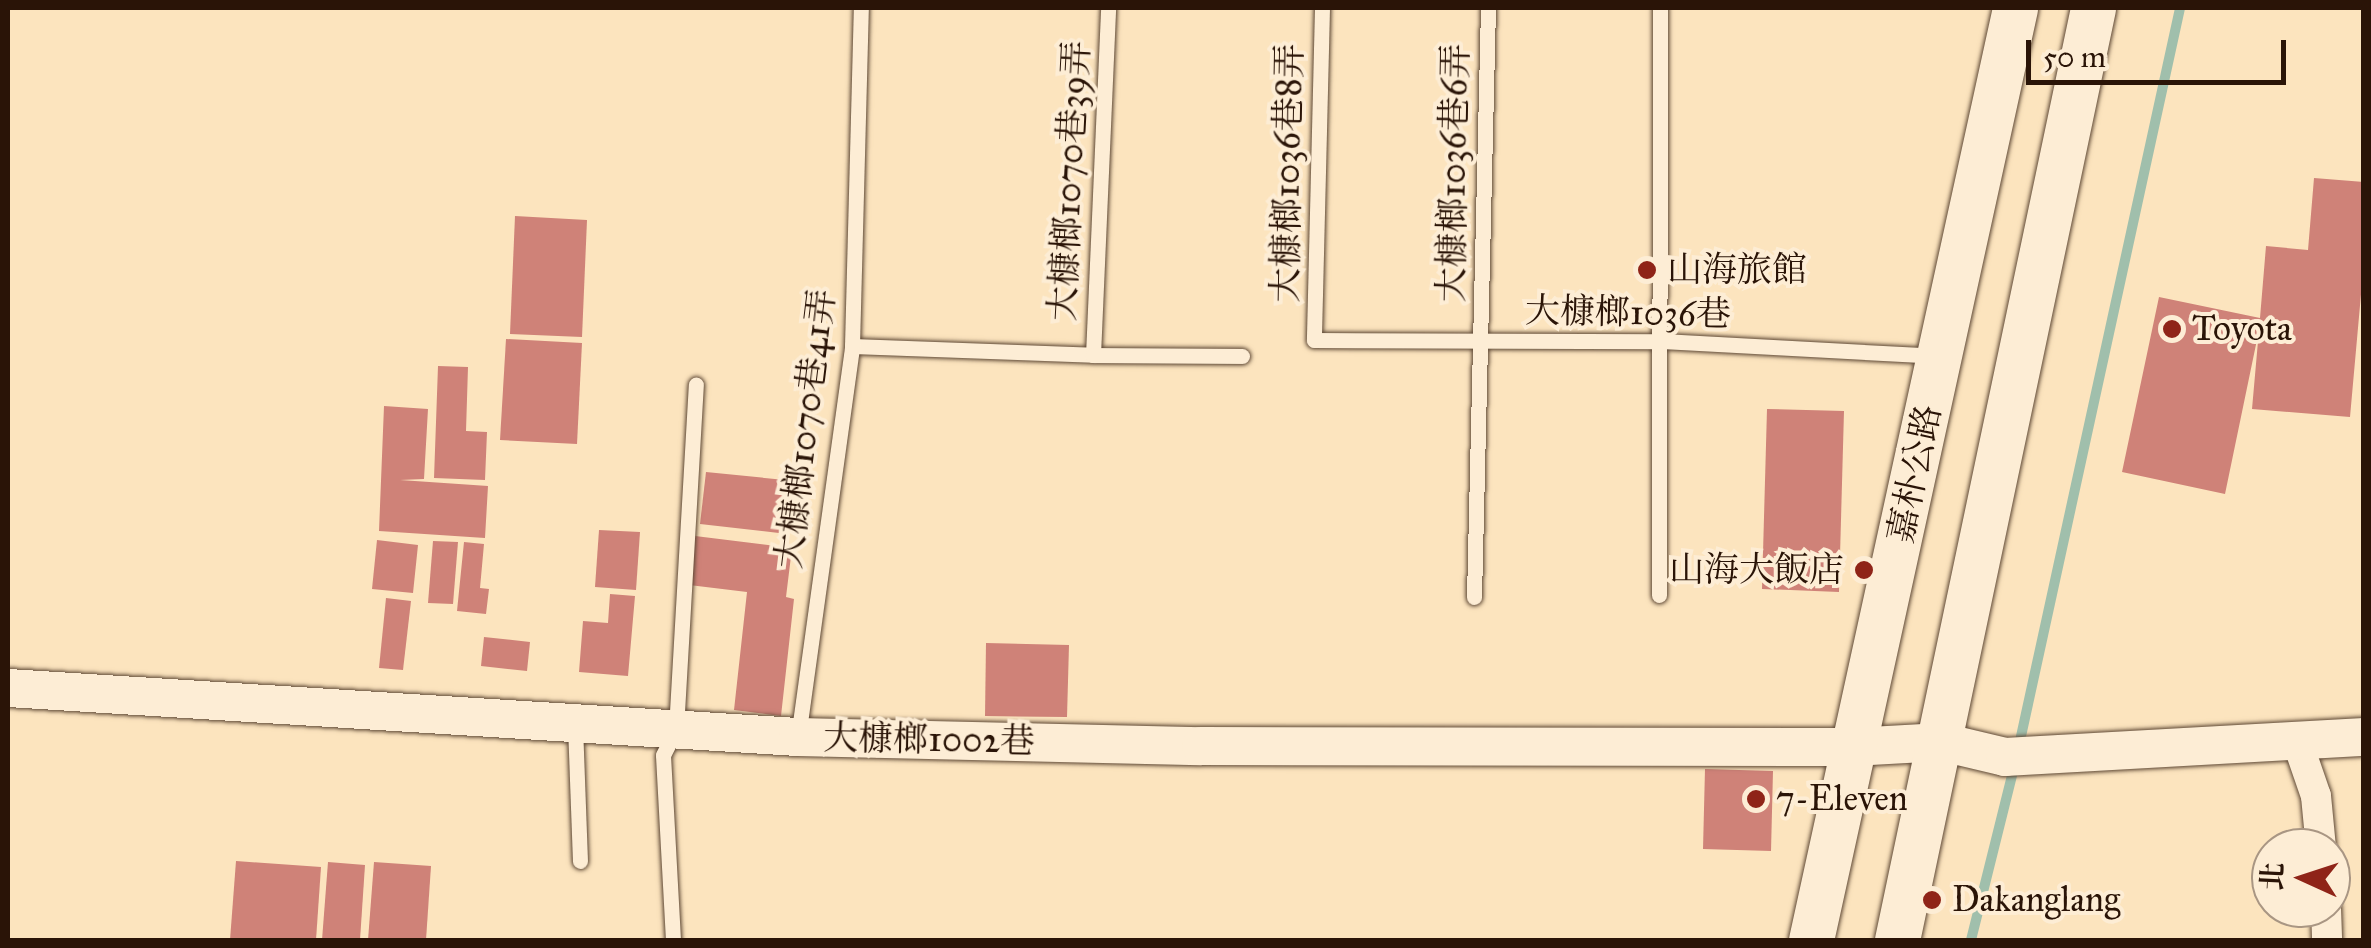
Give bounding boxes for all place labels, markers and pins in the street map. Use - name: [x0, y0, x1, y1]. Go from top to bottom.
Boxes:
- place label: 山海旅館: [1667, 249, 1807, 291]
- marker: 山海旅館: [1636, 259, 1658, 281]
- place label: Toyota: [2192, 308, 2292, 350]
- marker: Toyota: [2161, 318, 2183, 340]
- place label: 山海大飯店: [1669, 549, 1844, 591]
- marker: 山海大飯店: [1853, 559, 1875, 581]
- place label: 7-Eleven: [1776, 778, 1908, 820]
- marker: 7-Eleven: [1745, 788, 1767, 810]
- place label: Dakanglang: [1952, 879, 2120, 921]
- marker: Dakanglang: [1921, 889, 1943, 911]

